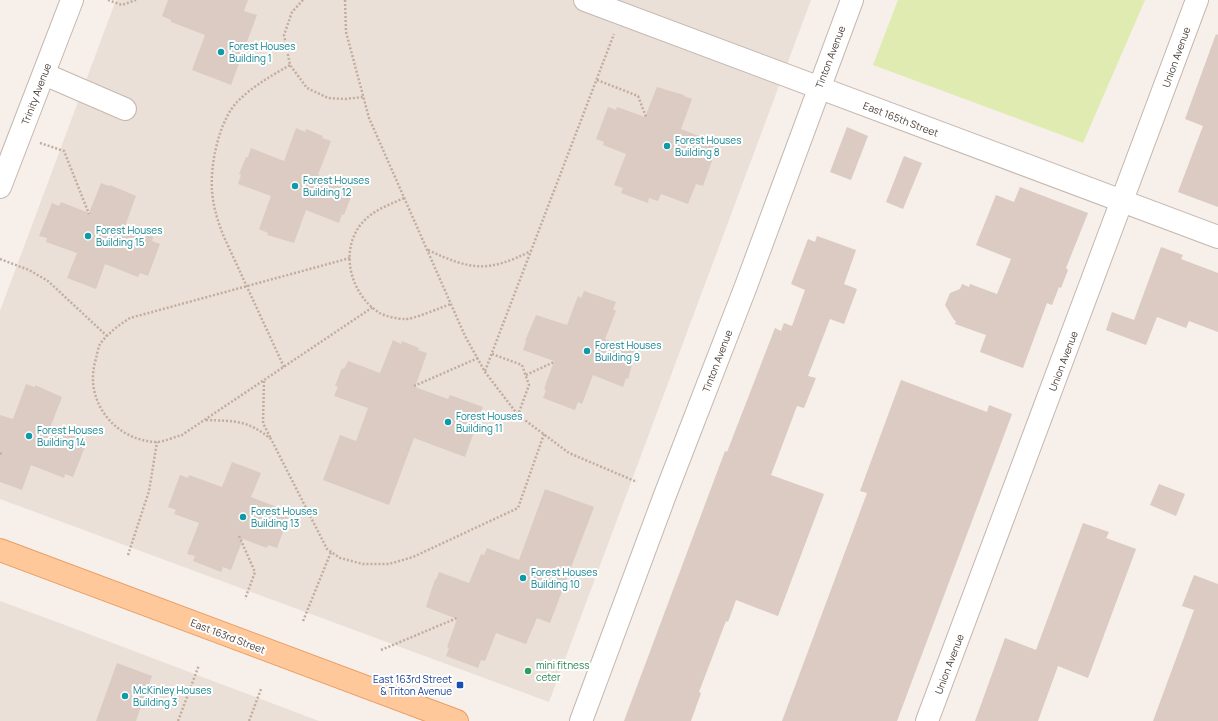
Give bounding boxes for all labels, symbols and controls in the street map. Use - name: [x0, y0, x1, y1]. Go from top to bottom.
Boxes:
- street label: Tinton Avenue: [812, 23, 848, 90]
- street label: Union Avenue: [1159, 25, 1193, 89]
- place label: Forest Houses Building 1: [229, 39, 295, 65]
- marker: Forest Houses Building 1: [216, 47, 226, 57]
- street label: Trinity Avenue: [18, 61, 54, 127]
- street label: East 165th Street: [861, 98, 941, 140]
- place label: Forest Houses Building 8: [675, 133, 741, 159]
- marker: Forest Houses Building 8: [662, 141, 672, 151]
- place label: Forest Houses Building 12: [303, 173, 369, 199]
- marker: Forest Houses Building 12: [290, 181, 300, 191]
- place label: Forest Houses Building 15: [96, 223, 162, 249]
- marker: Forest Houses Building 15: [83, 231, 93, 241]
- street label: Tinton Avenue: [699, 327, 735, 394]
- street label: Union Avenue: [1045, 329, 1081, 393]
- place label: Forest Houses Building 9: [595, 338, 661, 364]
- marker: Forest Houses Building 9: [582, 346, 592, 356]
- place label: Forest Houses Building 11: [456, 409, 522, 435]
- marker: Forest Houses Building 11: [443, 417, 453, 427]
- place label: Forest Houses Building 14: [37, 423, 103, 449]
- marker: Forest Houses Building 14: [24, 431, 34, 441]
- place label: Forest Houses Building 13: [251, 504, 317, 530]
- marker: Forest Houses Building 13: [238, 512, 248, 522]
- place label: Forest Houses Building 10: [531, 565, 597, 591]
- marker: Forest Houses Building 10: [518, 573, 528, 583]
- street label: East 163rd Street: [189, 615, 267, 657]
- street label: Union Avenue: [931, 632, 967, 696]
- place label: mini fitness ceter: [536, 658, 589, 684]
- marker: mini fitness ceter: [523, 666, 533, 676]
- place label: East 163rd Street & Triton Avenue: [373, 672, 452, 698]
- marker: East 163rd Street & Triton Avenue: [455, 680, 465, 690]
- place label: McKinley Houses Building 3: [133, 683, 212, 709]
- marker: McKinley Houses Building 3: [120, 691, 130, 701]

